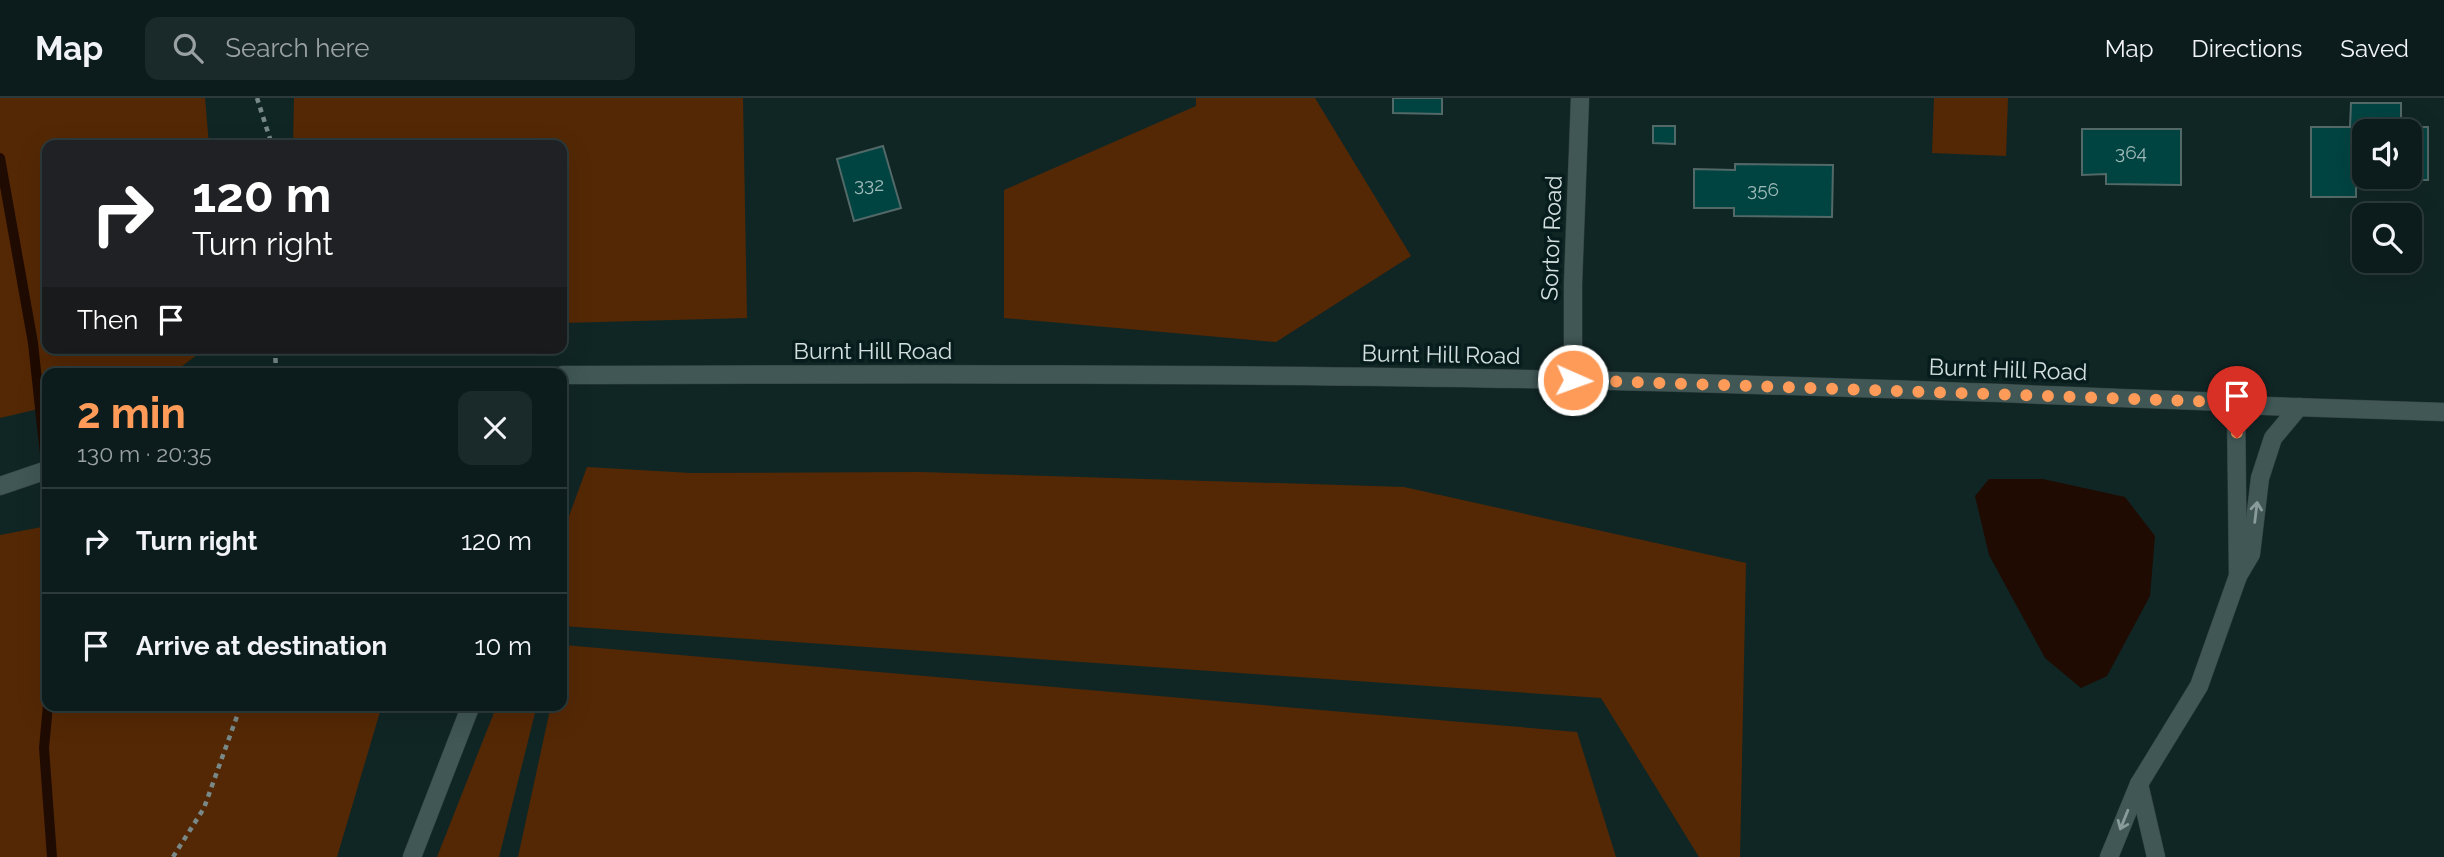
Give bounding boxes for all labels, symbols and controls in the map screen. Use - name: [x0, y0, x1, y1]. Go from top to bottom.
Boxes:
- search box: [145, 17, 635, 80]
- text: Map: [35, 29, 103, 68]
- icon: search: [169, 29, 207, 67]
- text: Search here: [225, 33, 370, 63]
- text: Map: [2105, 34, 2154, 63]
- text: Directions: [2192, 34, 2302, 63]
- text: Saved: [2340, 34, 2409, 63]
- map controls: [2352, 119, 2422, 273]
- button: sound: [2352, 119, 2422, 189]
- house number: 364: [2115, 141, 2147, 163]
- text: 120 m: [192, 166, 331, 223]
- icon: right: [77, 168, 168, 259]
- house number: 332: [854, 173, 884, 195]
- street label: Sortor Road: [1535, 175, 1567, 301]
- house number: 356: [1747, 178, 1779, 200]
- button: search: [2352, 203, 2422, 273]
- text: Turn right: [192, 225, 333, 262]
- icon: arrive: [152, 301, 190, 339]
- text: Then: [77, 305, 138, 335]
- street label: Burnt Hill Road: [794, 337, 952, 364]
- street label: Burnt Hill Road: [1361, 339, 1521, 369]
- position arrow: [1536, 343, 1610, 417]
- street label: Burnt Hill Road: [1928, 353, 2088, 385]
- pin: [2207, 366, 2267, 438]
- icon: arrive: [2218, 377, 2256, 415]
- text: 2 min: [77, 389, 186, 438]
- button: close: [458, 391, 532, 465]
- text: 130 m · 20:35: [77, 440, 211, 467]
- one-way arrow: [2250, 501, 2263, 523]
- icon: right: [77, 522, 115, 560]
- text: Turn right: [136, 526, 257, 556]
- text: 120 m: [461, 526, 532, 556]
- icon: arrive: [77, 627, 115, 665]
- text: Arrive at destination: [136, 631, 387, 661]
- text: 10 m: [474, 631, 532, 661]
- one-way arrow: [2116, 809, 2129, 831]

